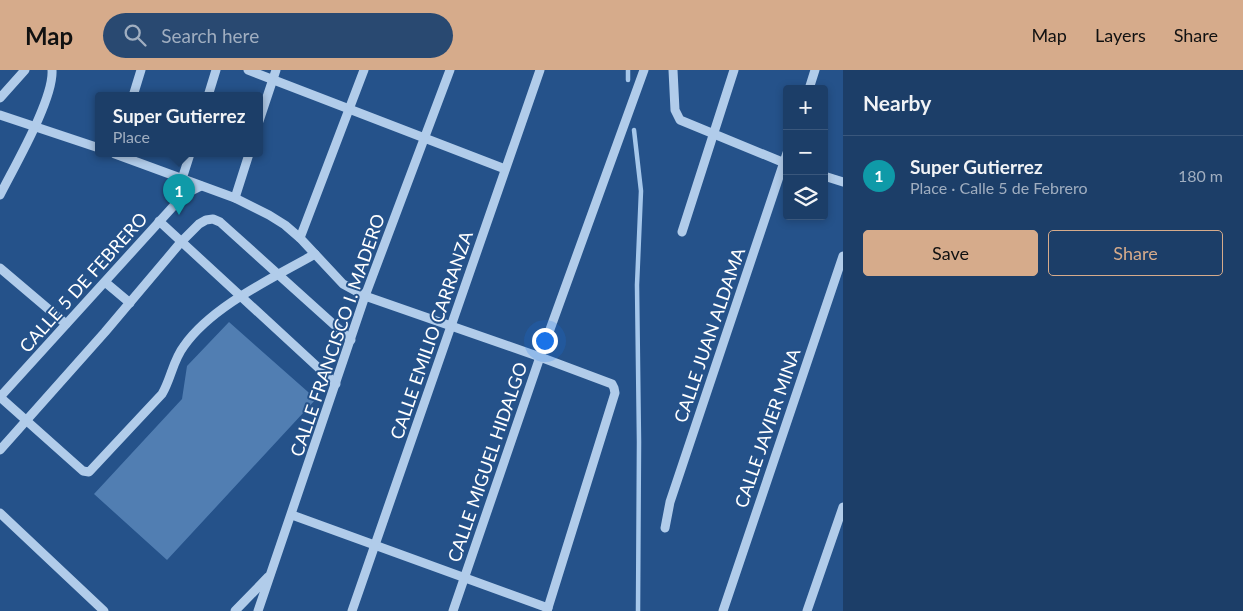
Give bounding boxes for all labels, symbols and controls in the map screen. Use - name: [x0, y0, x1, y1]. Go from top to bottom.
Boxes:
- search box: [103, 13, 453, 58]
- text: Map: [25, 21, 73, 50]
- icon: search: [121, 21, 149, 49]
- text: Search here: [161, 24, 259, 47]
- text: Map: [1031, 24, 1067, 46]
- text: Layers: [1095, 24, 1146, 46]
- text: Share: [1174, 24, 1218, 46]
- map controls: [783, 85, 828, 220]
- button: +: [783, 85, 828, 130]
- text: Nearby: [863, 90, 931, 115]
- popup: [95, 92, 263, 157]
- text: Super Gutierrez: [113, 104, 245, 127]
- text: Place: [113, 127, 150, 146]
- button: −: [783, 130, 828, 175]
- text: Super Gutierrez: [910, 155, 1043, 178]
- text: 1: [874, 166, 884, 185]
- text: 180 m: [1178, 166, 1223, 185]
- pin: 1: [163, 174, 195, 215]
- button: layers: [783, 175, 828, 220]
- text: Place · Calle 5 de Febrero: [910, 178, 1087, 197]
- street label: CALLE 5 DE FEBRERO: [14, 207, 152, 357]
- street label: CALLE FRANCISCO I. MADERO: [285, 211, 389, 459]
- street label: CALLE EMILIO CARRANZA: [385, 227, 477, 442]
- button: Save: [863, 230, 1038, 276]
- button: Share: [1048, 230, 1223, 276]
- street label: CALLE JUAN ALDAMA: [669, 244, 750, 425]
- your location: [532, 328, 558, 354]
- street label: CALLE JAVIER MINA: [729, 345, 805, 511]
- street label: CALLE MIGUEL HIDALGO: [442, 359, 532, 565]

